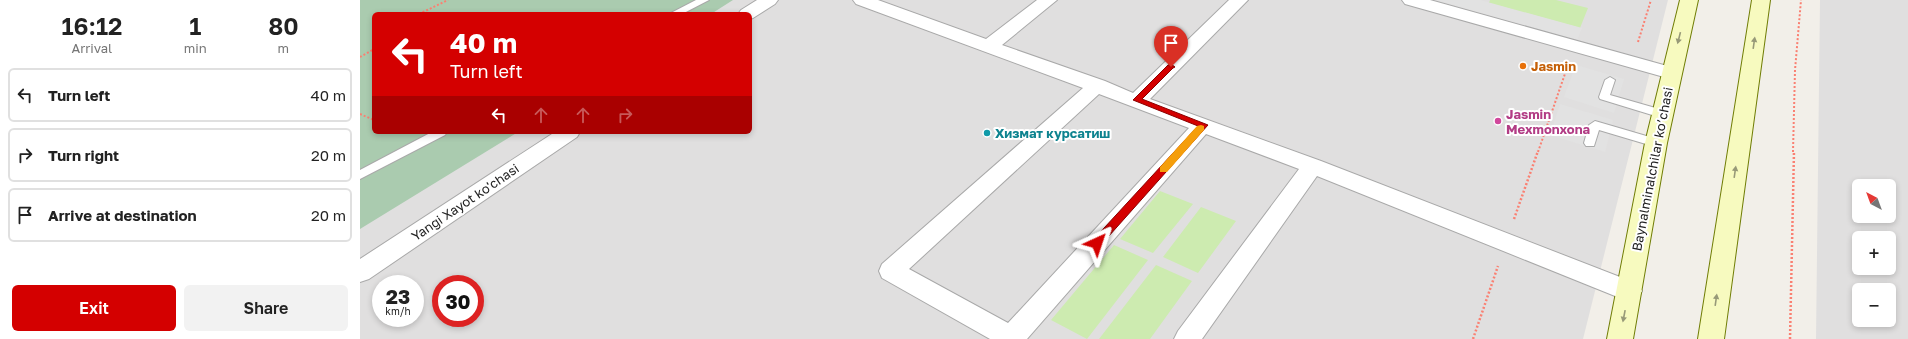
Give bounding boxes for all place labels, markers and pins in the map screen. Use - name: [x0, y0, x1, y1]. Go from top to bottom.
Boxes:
- pin: [1154, 26, 1188, 67]
- place label: Jasmin: [1531, 58, 1576, 74]
- marker: Jasmin: [1518, 61, 1528, 71]
- place label: Jasmin Mexmonxona: [1506, 106, 1591, 137]
- marker: Jasmin Mexmonxona: [1493, 116, 1503, 126]
- place label: Хизмат курсатиш: [995, 125, 1110, 141]
- marker: Хизмат курсатиш: [982, 128, 992, 138]

